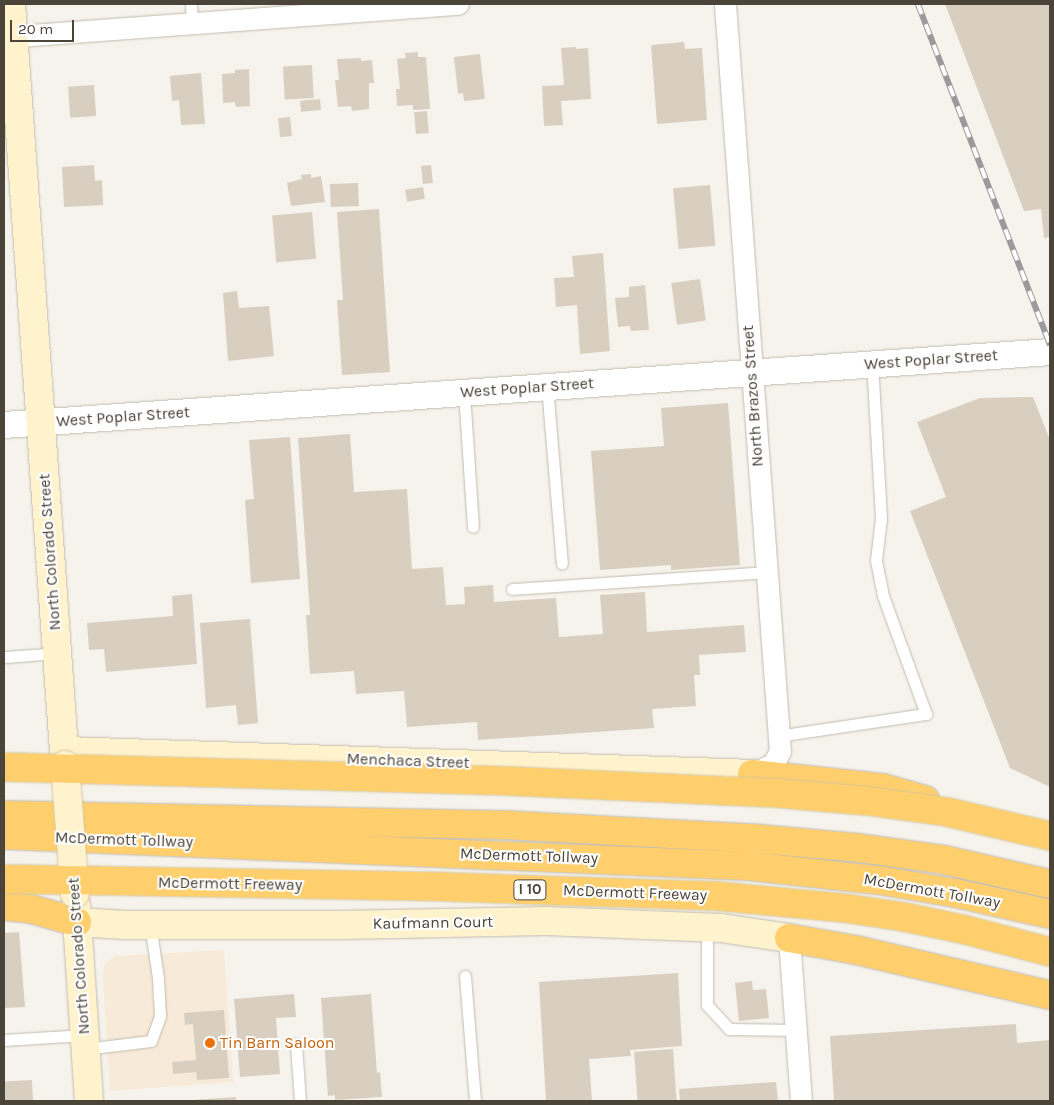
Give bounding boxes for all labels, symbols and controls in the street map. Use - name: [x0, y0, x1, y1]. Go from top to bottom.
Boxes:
- scale bar: [12, 10, 76, 42]
- text: 20 m: [18, 20, 53, 38]
- street label: North Brazos Street: [738, 325, 768, 467]
- street label: West Poplar Street: [864, 346, 998, 374]
- street label: West Poplar Street: [460, 374, 594, 402]
- street label: West Poplar Street: [56, 403, 190, 431]
- street label: North Colorado Street: [35, 473, 65, 631]
- street label: Menchaca Street: [346, 749, 470, 773]
- street label: McDermott Tollway: [55, 828, 193, 852]
- street label: McDermott Tollway: [460, 844, 598, 868]
- street label: McDermott Tollway: [862, 870, 1002, 912]
- street label: McDermott Freeway: [158, 873, 302, 895]
- street label: North Colorado Street: [64, 877, 94, 1035]
- road number: I 10: [512, 878, 548, 902]
- street label: McDermott Freeway: [563, 881, 707, 905]
- street label: Kaufmann Court: [373, 912, 493, 934]
- place label: Tin Barn Saloon: [220, 1033, 334, 1053]
- marker: Tin Barn Saloon: [204, 1037, 216, 1049]

